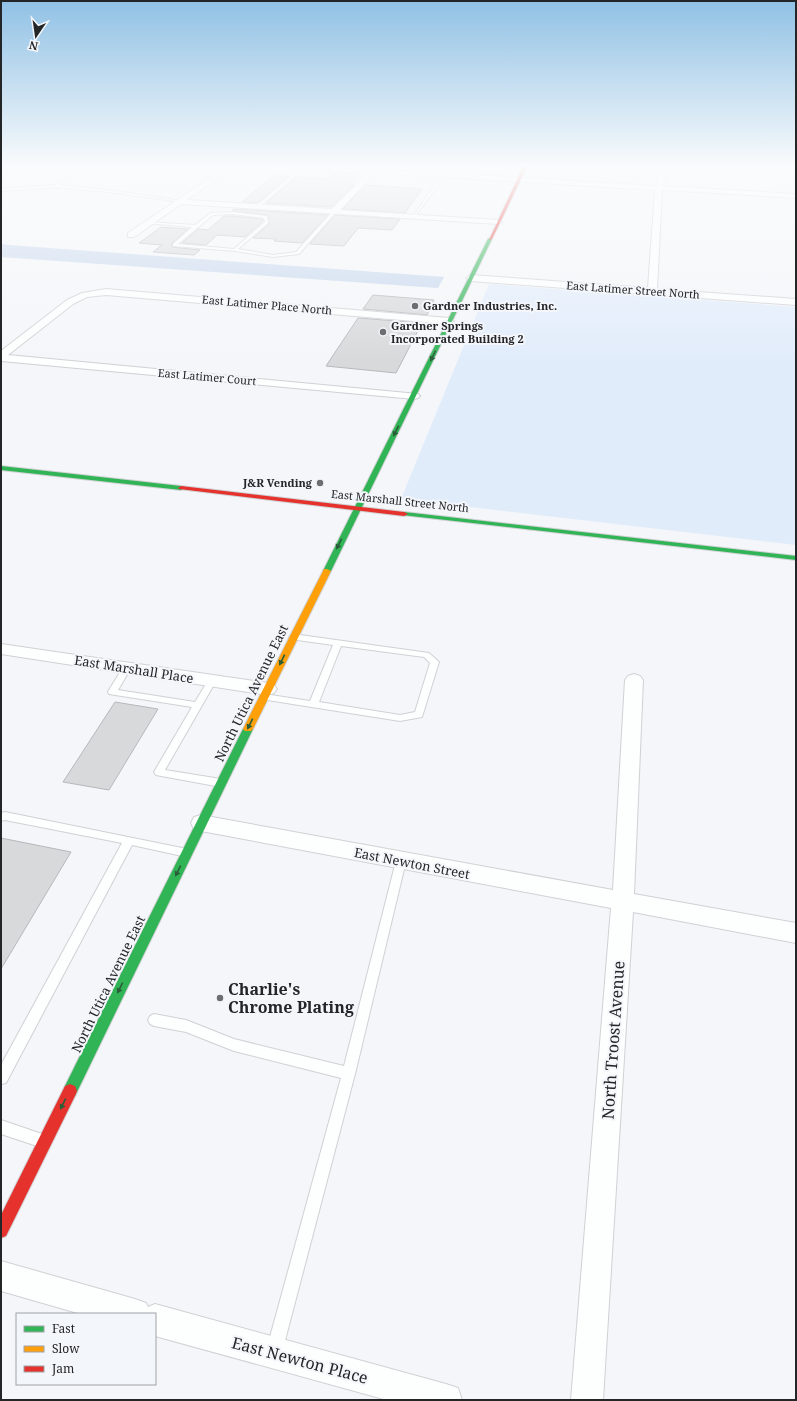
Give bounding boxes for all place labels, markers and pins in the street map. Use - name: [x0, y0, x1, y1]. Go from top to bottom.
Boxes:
- place label: Gardner Industries, Inc.: [423, 298, 557, 313]
- marker: Gardner Industries, Inc.: [410, 301, 420, 311]
- place label: Gardner Springs Incorporated Building 2: [391, 318, 524, 346]
- marker: Gardner Springs Incorporated Building 2: [378, 327, 388, 337]
- place label: J&R Vending: [242, 475, 313, 490]
- marker: J&R Vending: [315, 478, 325, 488]
- place label: Charlie's Chrome Plating: [228, 978, 354, 1018]
- marker: Charlie's Chrome Plating: [215, 993, 225, 1003]

